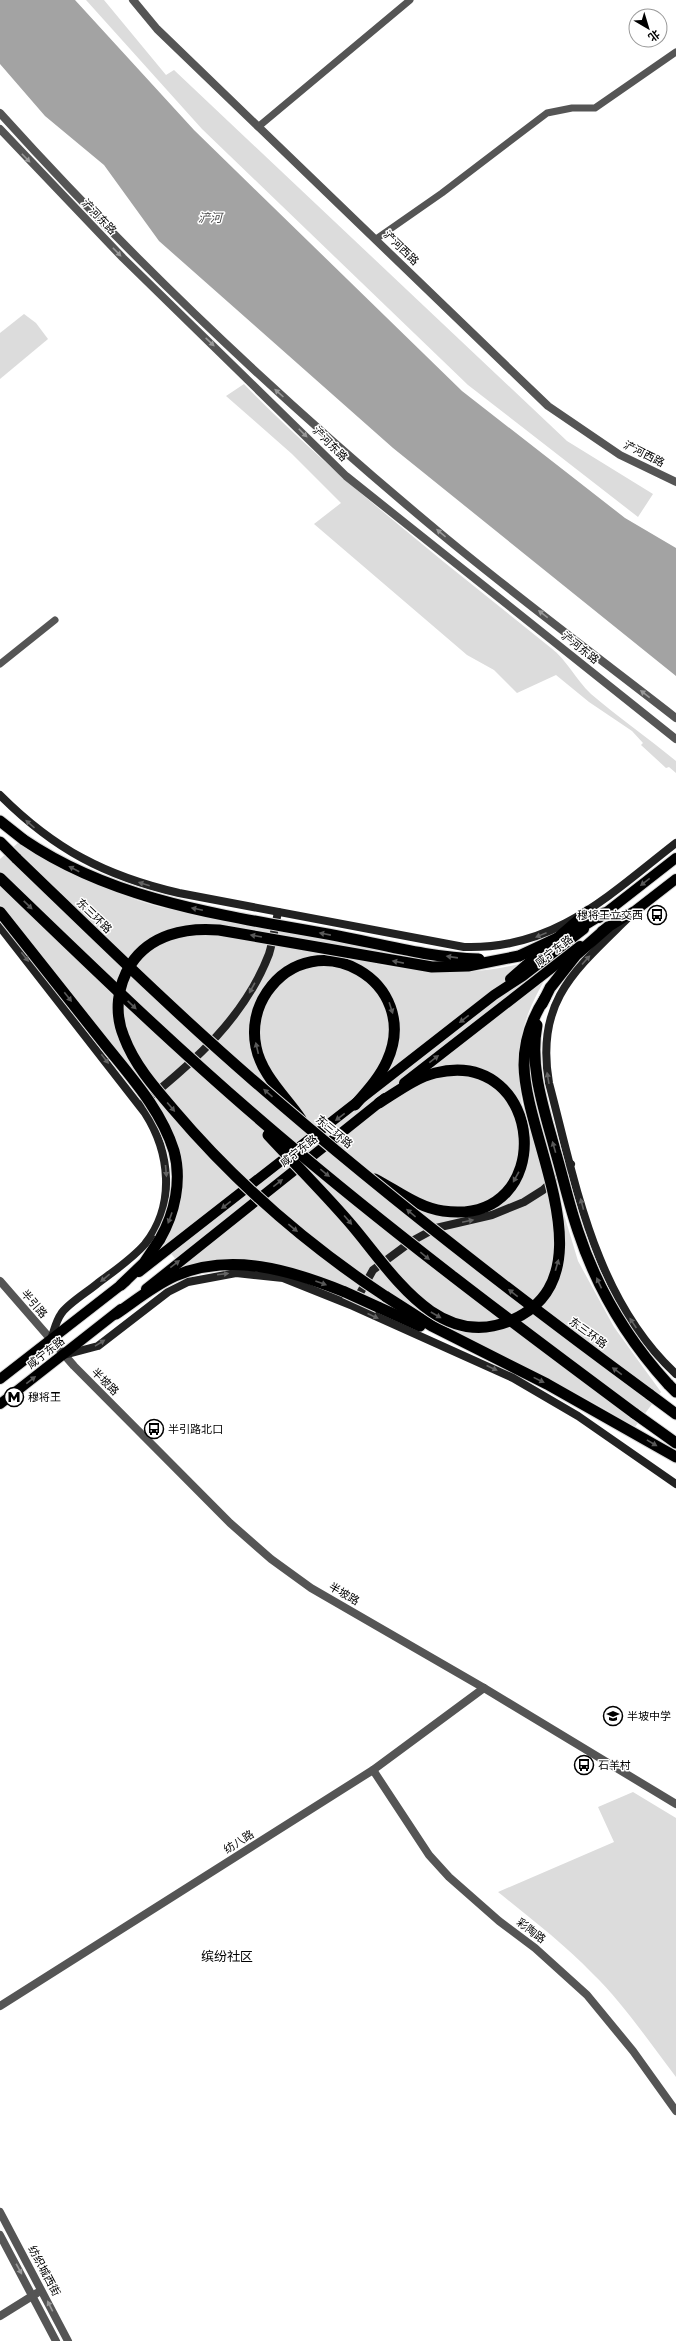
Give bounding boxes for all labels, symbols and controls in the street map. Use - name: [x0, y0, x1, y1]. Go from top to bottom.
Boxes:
- north arrow: [628, 8, 668, 48]
- text: 北: [646, 27, 662, 44]
- one-way arrow: [21, 153, 31, 163]
- street label: 浐河东路: [79, 197, 119, 237]
- water label: 浐河: [198, 211, 224, 226]
- street label: 浐河西路: [381, 228, 421, 268]
- one-way arrow: [112, 247, 122, 257]
- one-way arrow: [205, 337, 215, 347]
- one-way arrow: [274, 388, 284, 398]
- street label: 浐河东路: [310, 424, 350, 464]
- one-way arrow: [298, 428, 308, 438]
- street label: 浐河西路: [621, 438, 667, 470]
- one-way arrow: [435, 529, 446, 538]
- one-way arrow: [537, 610, 548, 618]
- street label: 浐河东路: [559, 629, 601, 667]
- one-way arrow: [640, 690, 651, 698]
- one-way arrow: [25, 820, 35, 829]
- one-way arrow: [68, 865, 80, 872]
- one-way arrow: [640, 877, 651, 886]
- one-way arrow: [138, 881, 150, 887]
- street label: 东三环路: [74, 896, 114, 936]
- one-way arrow: [23, 900, 33, 910]
- bus stop icon: 穆将王立交西: [646, 904, 668, 926]
- one-way arrow: [191, 905, 203, 911]
- place label: 穆将王立交西: [577, 909, 643, 922]
- one-way arrow: [318, 930, 331, 936]
- one-way arrow: [535, 932, 546, 938]
- one-way arrow: [250, 933, 262, 939]
- street label: 咸宁东路: [533, 933, 575, 969]
- one-way arrow: [21, 951, 29, 962]
- one-way arrow: [446, 954, 458, 960]
- one-way arrow: [581, 955, 590, 965]
- one-way arrow: [391, 959, 404, 965]
- one-way arrow: [249, 982, 256, 994]
- one-way arrow: [63, 992, 72, 1003]
- one-way arrow: [127, 1000, 137, 1009]
- one-way arrow: [388, 1003, 394, 1015]
- one-way arrow: [458, 1015, 469, 1023]
- one-way arrow: [253, 1042, 259, 1054]
- one-way arrow: [101, 1054, 109, 1065]
- one-way arrow: [429, 1055, 440, 1063]
- one-way arrow: [545, 1072, 551, 1085]
- one-way arrow: [263, 1089, 274, 1098]
- one-way arrow: [167, 1102, 176, 1112]
- street label: 东三环路: [313, 1113, 355, 1151]
- one-way arrow: [334, 1113, 345, 1121]
- street label: 咸宁东路: [278, 1132, 320, 1170]
- one-way arrow: [551, 1140, 557, 1152]
- one-way arrow: [163, 1165, 169, 1177]
- one-way arrow: [319, 1169, 330, 1178]
- one-way arrow: [512, 1171, 519, 1183]
- one-way arrow: [272, 1179, 283, 1187]
- one-way arrow: [579, 1198, 585, 1210]
- one-way arrow: [220, 1201, 231, 1209]
- one-way arrow: [405, 1209, 416, 1218]
- one-way arrow: [167, 1212, 173, 1224]
- one-way arrow: [343, 1214, 352, 1225]
- one-way arrow: [462, 1217, 474, 1223]
- one-way arrow: [288, 1224, 298, 1233]
- one-way arrow: [420, 1251, 431, 1260]
- one-way arrow: [170, 1259, 181, 1268]
- one-way arrow: [554, 1259, 560, 1271]
- one-way arrow: [217, 1271, 229, 1278]
- one-way arrow: [99, 1274, 110, 1282]
- one-way arrow: [596, 1278, 602, 1289]
- one-way arrow: [316, 1281, 328, 1287]
- street label: 半引路: [18, 1287, 50, 1321]
- one-way arrow: [508, 1289, 519, 1297]
- one-way arrow: [430, 1311, 442, 1318]
- one-way arrow: [368, 1313, 380, 1319]
- street label: 东三环路: [566, 1315, 610, 1351]
- one-way arrow: [630, 1317, 637, 1328]
- street label: 咸宁东路: [25, 1334, 67, 1372]
- one-way arrow: [94, 1340, 106, 1347]
- one-way arrow: [487, 1365, 498, 1371]
- street label: 半坡路: [89, 1366, 121, 1398]
- one-way arrow: [612, 1366, 623, 1375]
- one-way arrow: [25, 1376, 36, 1385]
- one-way arrow: [534, 1377, 545, 1383]
- metro station icon: 穆将王: [3, 1386, 25, 1408]
- place label: 穆将王: [28, 1391, 61, 1404]
- bus stop icon: 半引路北口: [143, 1418, 165, 1440]
- place label: 半引路北口: [168, 1423, 223, 1436]
- one-way arrow: [646, 1440, 658, 1447]
- street label: 半坡路: [326, 1580, 362, 1608]
- school or university icon: 半坡中学: [602, 1705, 624, 1727]
- place label: 半坡中学: [627, 1710, 671, 1723]
- bus stop icon: 石羊村: [573, 1754, 595, 1776]
- place label: 石羊村: [598, 1759, 631, 1772]
- street label: 纺八路: [222, 1828, 256, 1856]
- street label: 彩陶路: [514, 1916, 548, 1946]
- district label: 缤纷社区: [201, 1949, 253, 1965]
- street label: 纺织城西街: [25, 2244, 63, 2298]
- one-way arrow: [16, 2263, 22, 2275]
- one-way arrow: [47, 2300, 53, 2312]

